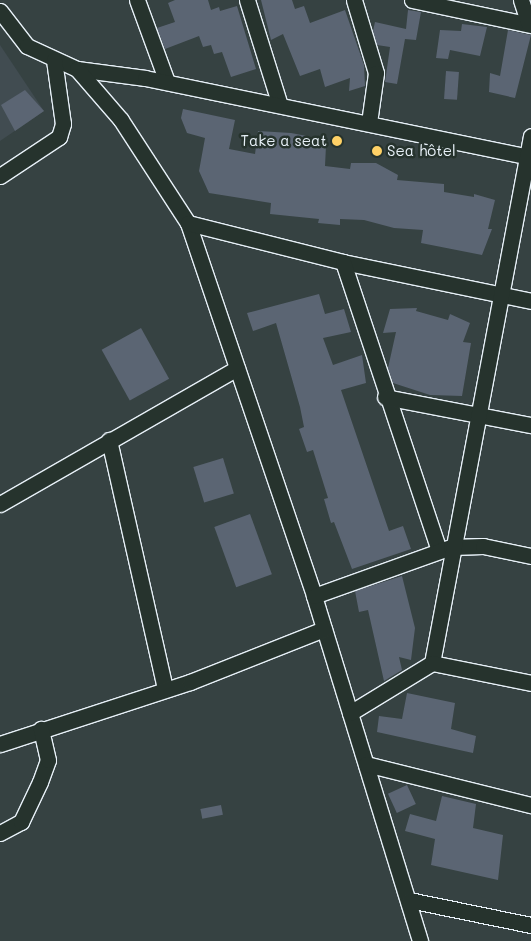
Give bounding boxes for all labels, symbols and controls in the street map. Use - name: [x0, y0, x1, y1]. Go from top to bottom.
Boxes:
- place label: Take a seat: [241, 132, 327, 150]
- marker: Take a seat: [331, 135, 343, 147]
- place label: Sea hôtel: [387, 142, 456, 160]
- marker: Sea hôtel: [371, 145, 383, 157]

